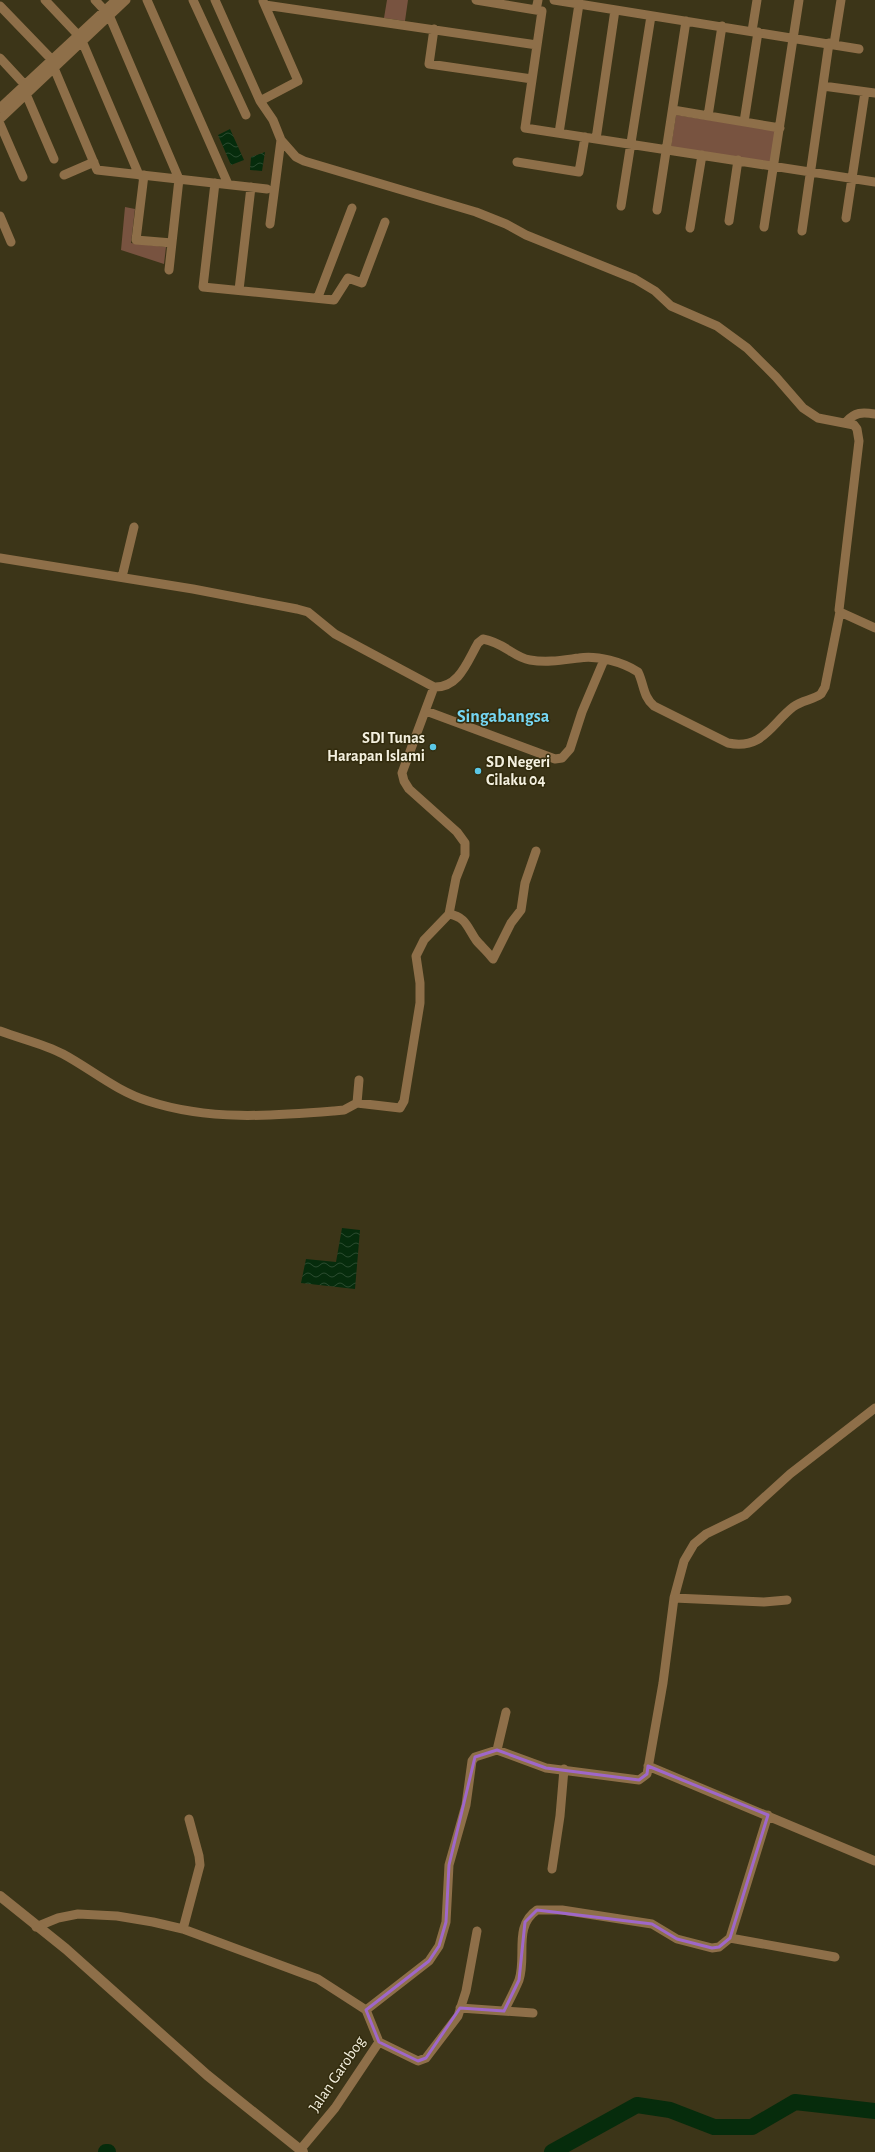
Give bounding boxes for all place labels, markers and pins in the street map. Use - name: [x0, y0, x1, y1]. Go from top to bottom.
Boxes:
- place label: SDI Tunas Harapan Islami: [327, 730, 425, 764]
- marker: SDI Tunas Harapan Islami: [428, 742, 438, 752]
- place label: SD Negeri Cilaku 04: [486, 754, 550, 788]
- marker: SD Negeri Cilaku 04: [473, 766, 483, 776]

